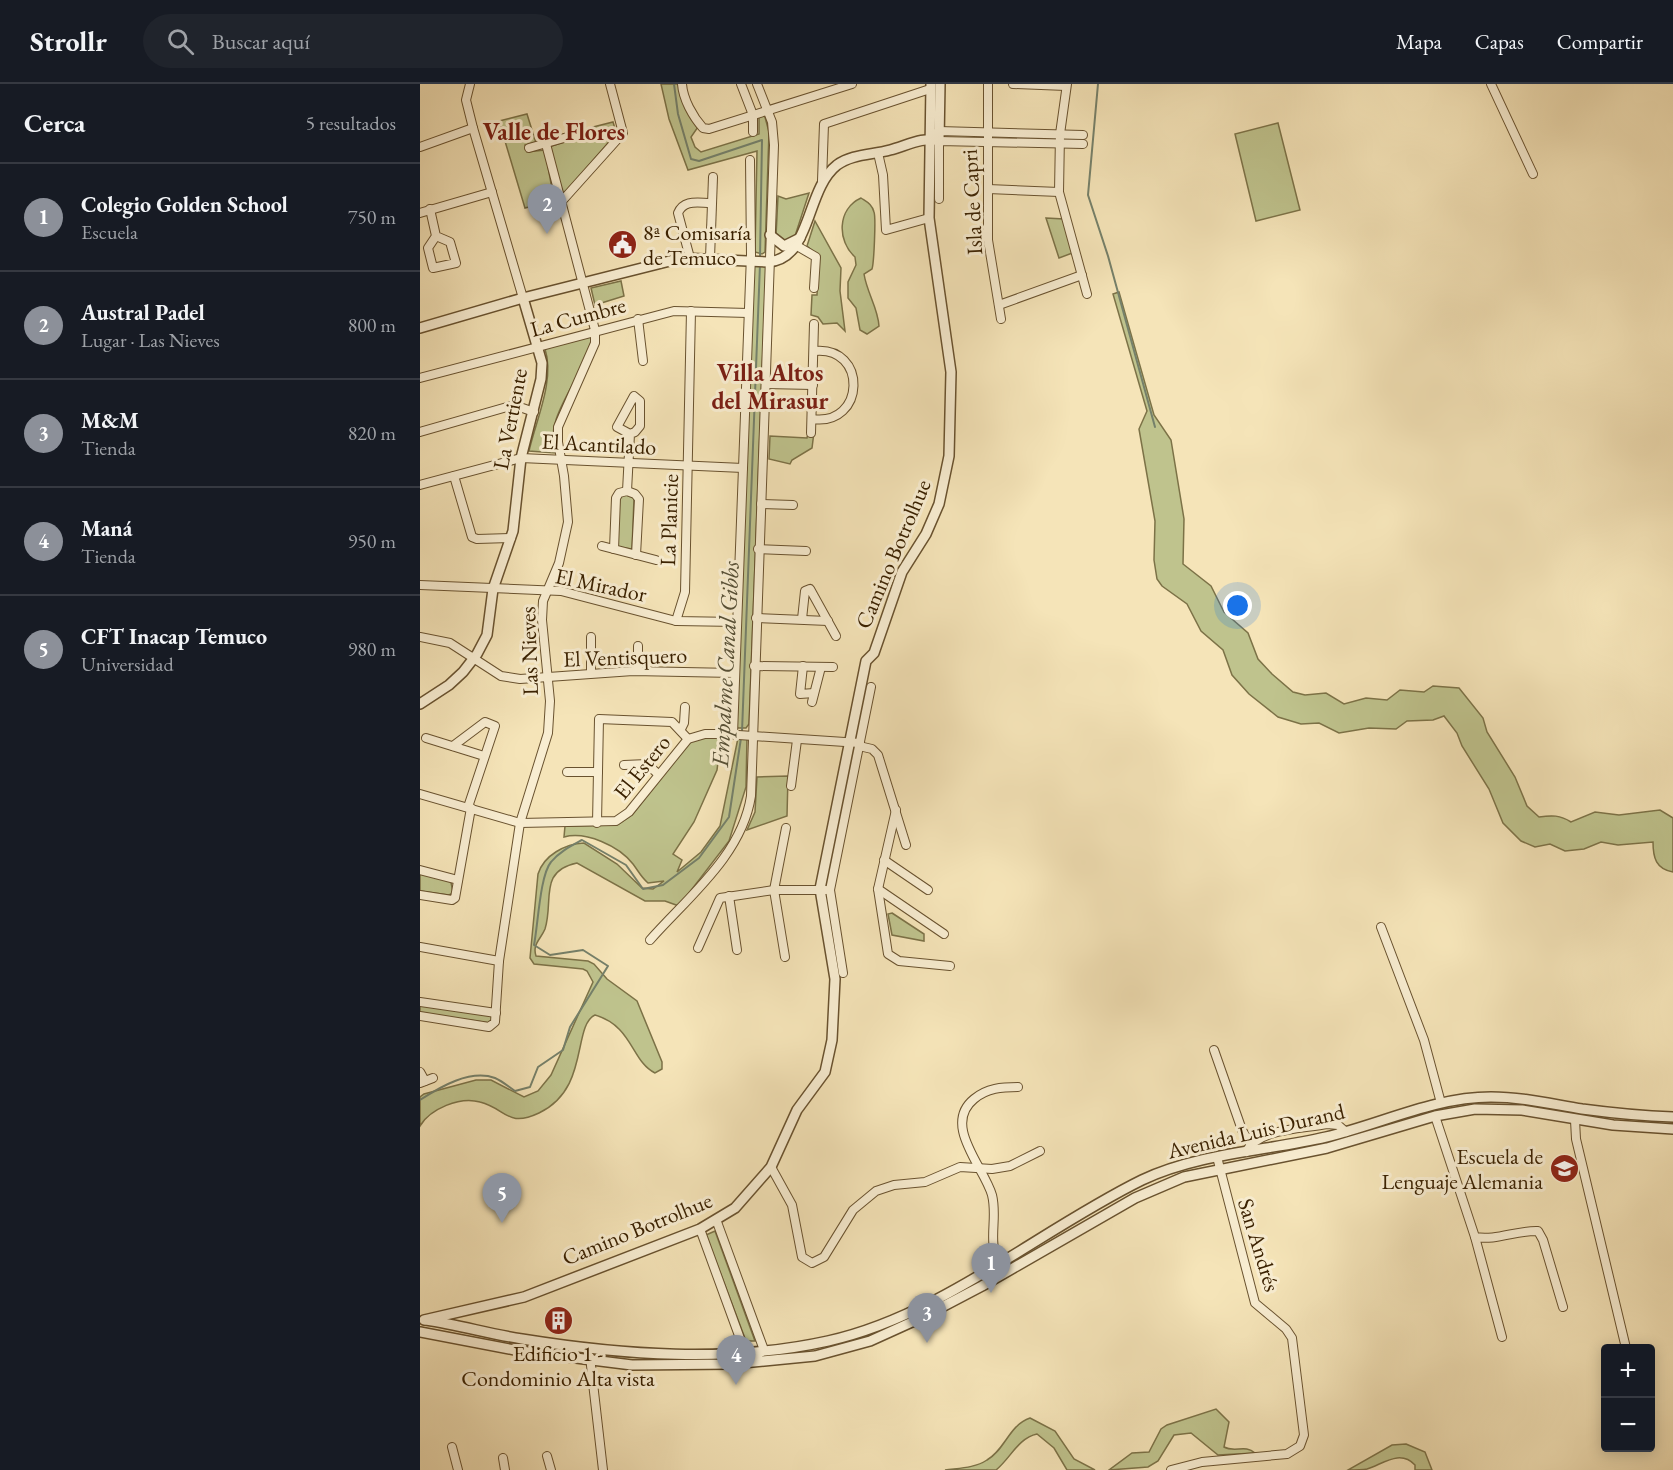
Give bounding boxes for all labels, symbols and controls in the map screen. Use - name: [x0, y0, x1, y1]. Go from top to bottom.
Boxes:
- search box: [143, 14, 563, 68]
- text: Strollr: [30, 23, 107, 59]
- icon: search: [164, 25, 197, 58]
- text: Buscar aquí: [212, 27, 310, 56]
- text: Mapa: [1396, 28, 1442, 55]
- text: Capas: [1475, 28, 1524, 55]
- text: Compartir: [1557, 28, 1643, 55]
- text: Cerca: [24, 106, 85, 140]
- text: 5 resultados: [305, 110, 396, 136]
- district label: Valle de Flores: [483, 116, 625, 147]
- street label: Isla de Capri: [955, 148, 989, 256]
- pin: 2: [528, 184, 566, 234]
- text: Colegio Golden School: [81, 190, 288, 219]
- text: 1: [38, 204, 49, 230]
- text: 750 m: [348, 204, 396, 230]
- place label: 8ª Comisaría de Temuco: [643, 218, 751, 272]
- text: Escuela: [81, 219, 138, 245]
- public building icon: 8ª Comisaría de Temuco: [606, 229, 638, 261]
- street label: La Cumbre: [527, 290, 629, 344]
- text: Austral Padel: [81, 298, 205, 327]
- text: 2: [38, 312, 49, 338]
- text: 800 m: [348, 312, 396, 338]
- text: Lugar · Las Nieves: [81, 327, 220, 353]
- district label: Villa Altos del Mirasur: [712, 357, 828, 416]
- street label: La Vertiente: [486, 366, 534, 472]
- text: M&M: [81, 406, 139, 435]
- text: 3: [38, 420, 49, 446]
- text: 820 m: [348, 420, 396, 446]
- street label: El Acantilado: [541, 427, 657, 461]
- text: Tienda: [81, 435, 136, 461]
- street label: La Planicie: [653, 473, 685, 567]
- street label: Camino Botrolhue: [849, 475, 938, 633]
- text: Maná: [81, 514, 132, 543]
- text: 4: [38, 528, 49, 554]
- text: 950 m: [348, 528, 396, 554]
- text: Tienda: [81, 543, 136, 569]
- water label: Empalme Canal Gibbs: [704, 560, 746, 769]
- street label: El Mirador: [553, 561, 650, 609]
- your location: [1223, 591, 1252, 620]
- street label: Las Nieves: [513, 606, 545, 696]
- text: CFT Inacap Temuco: [81, 622, 267, 651]
- text: 5: [38, 636, 49, 662]
- text: 980 m: [348, 636, 396, 662]
- street label: El Ventisquero: [562, 640, 688, 674]
- text: Universidad: [81, 651, 174, 677]
- street label: El Estero: [607, 729, 677, 805]
- street label: Avenida Luis Durand: [1164, 1096, 1348, 1166]
- place label: Escuela de Lenguaje Alemania: [1382, 1142, 1543, 1196]
- school or university icon: Escuela de Lenguaje Alemania: [1548, 1153, 1580, 1185]
- pin: 5: [482, 1174, 521, 1223]
- street label: Camino Botrolhue: [558, 1186, 717, 1272]
- street label: San Andrés: [1231, 1195, 1287, 1295]
- pin: 1: [972, 1244, 1010, 1293]
- pin: 3: [908, 1294, 946, 1343]
- building icon: Edificio 1 - Condominio Alta vista: [542, 1305, 574, 1337]
- pin: 4: [716, 1336, 756, 1385]
- place label: Edificio 1 - Condominio Alta vista: [461, 1339, 655, 1393]
- map controls: [1601, 1344, 1655, 1452]
- button: +: [1601, 1344, 1655, 1398]
- button: −: [1601, 1398, 1655, 1452]

